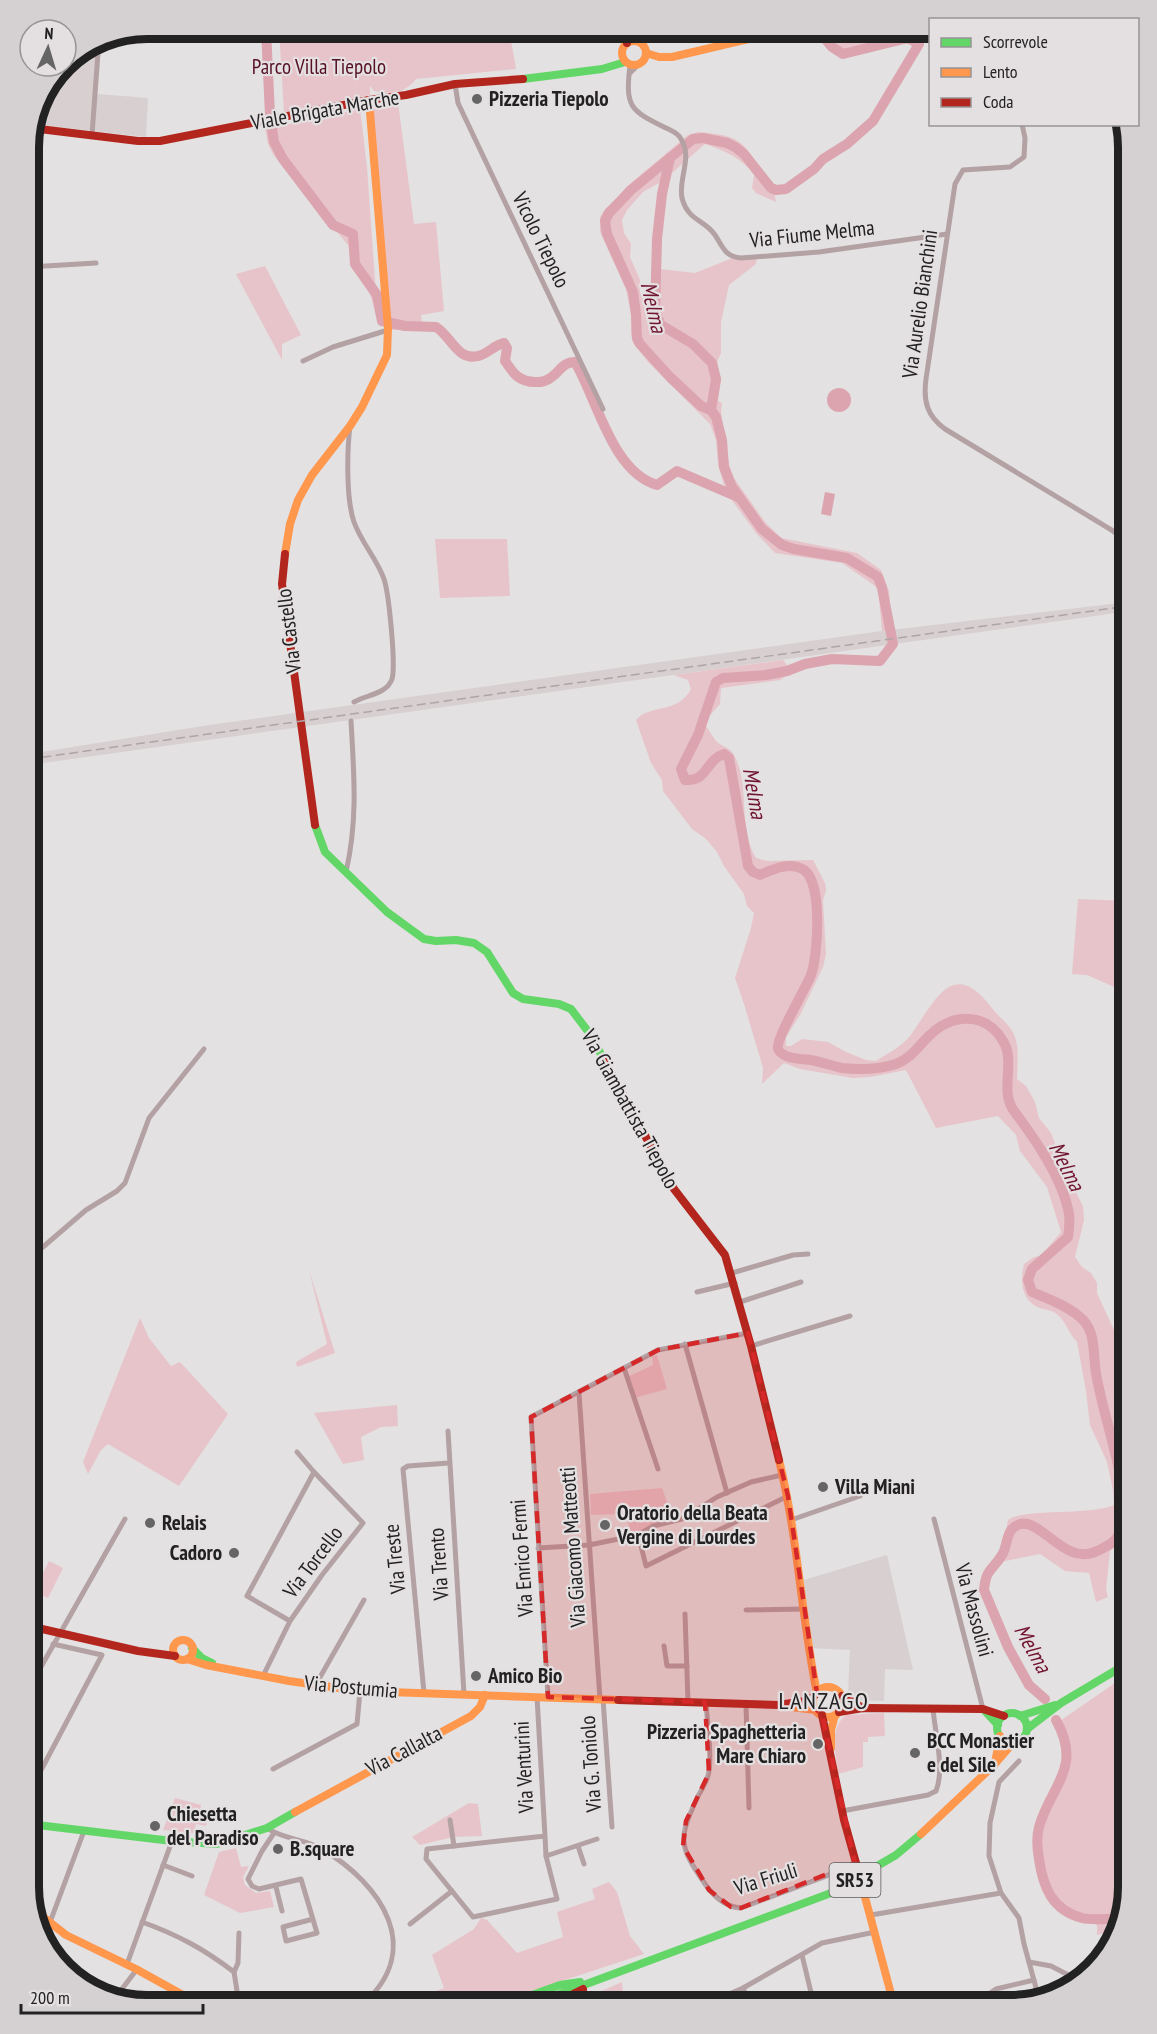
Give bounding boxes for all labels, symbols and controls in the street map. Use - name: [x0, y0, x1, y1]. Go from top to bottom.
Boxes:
- north arrow: [18, 18, 78, 78]
- legend: [929, 18, 1139, 126]
- text: N: [44, 23, 54, 43]
- text: Scorrevole: [983, 30, 1048, 53]
- park label: Parco Villa Tiepolo: [252, 53, 386, 80]
- text: Lento: [983, 60, 1018, 83]
- street label: Viale Brigata Marche: [248, 83, 401, 136]
- place label: Pizzeria Tiepolo: [489, 85, 609, 112]
- text: Coda: [983, 90, 1014, 113]
- marker: Pizzeria Tiepolo: [470, 92, 484, 106]
- street label: Vicolo Tiepolo: [506, 187, 576, 292]
- street label: Via Fiume Melma: [747, 214, 876, 254]
- street label: Via Aurelio Bianchini: [896, 228, 943, 381]
- water label: Melma: [635, 279, 674, 336]
- street label: Via Castello: [270, 587, 307, 676]
- water label: Melma: [737, 765, 773, 822]
- street label: Via Giambattista Tiepolo: [575, 1024, 685, 1193]
- water label: Melma: [1043, 1137, 1092, 1196]
- street label: Via Giacomo Matteotti: [553, 1466, 592, 1629]
- place label: Villa Miani: [834, 1473, 915, 1500]
- marker: Villa Miani: [816, 1480, 830, 1494]
- street label: Via Enrico Fermi: [504, 1498, 539, 1619]
- place label: Oratorio della Beata Vergine di Lourdes: [616, 1499, 768, 1550]
- place label: Relais: [162, 1509, 207, 1536]
- marker: Relais: [143, 1516, 157, 1530]
- marker: Oratorio della Beata Vergine di Lourdes: [598, 1518, 612, 1532]
- street label: Via Torcello: [276, 1520, 348, 1604]
- street label: Via Treste: [377, 1523, 412, 1596]
- street label: Via Trento: [423, 1527, 455, 1602]
- place label: Cadoro: [170, 1539, 222, 1566]
- marker: Cadoro: [227, 1546, 241, 1560]
- street label: Via Massolini: [949, 1559, 1000, 1659]
- water label: Melma: [1008, 1619, 1058, 1678]
- place label: Amico Bio: [487, 1662, 562, 1689]
- street label: Via Postumia: [302, 1669, 399, 1704]
- marker: Amico Bio: [469, 1669, 483, 1683]
- district label: LANZAGO: [779, 1685, 869, 1716]
- street label: Via G. Toniolo: [574, 1715, 607, 1814]
- place label: Pizzeria Spaghetteria Mare Chiaro: [647, 1718, 806, 1769]
- street label: Via Callalta: [360, 1719, 446, 1782]
- street label: Via Venturini: [508, 1720, 539, 1815]
- place label: BCC Monastier e del Sile: [927, 1727, 1035, 1778]
- marker: Pizzeria Spaghetteria Mare Chiaro: [811, 1737, 825, 1751]
- marker: BCC Monastier e del Sile: [908, 1746, 922, 1760]
- place label: Chiesetta del Paradiso: [167, 1800, 259, 1851]
- marker: Chiesetta del Paradiso: [148, 1819, 162, 1833]
- place label: B.square: [290, 1835, 355, 1862]
- marker: B.square: [271, 1842, 285, 1856]
- street label: Via Friuli: [730, 1856, 801, 1901]
- road number: SR53: [830, 1863, 880, 1897]
- scale bar: [21, 1977, 202, 2015]
- text: 200 m: [30, 1986, 70, 2009]

